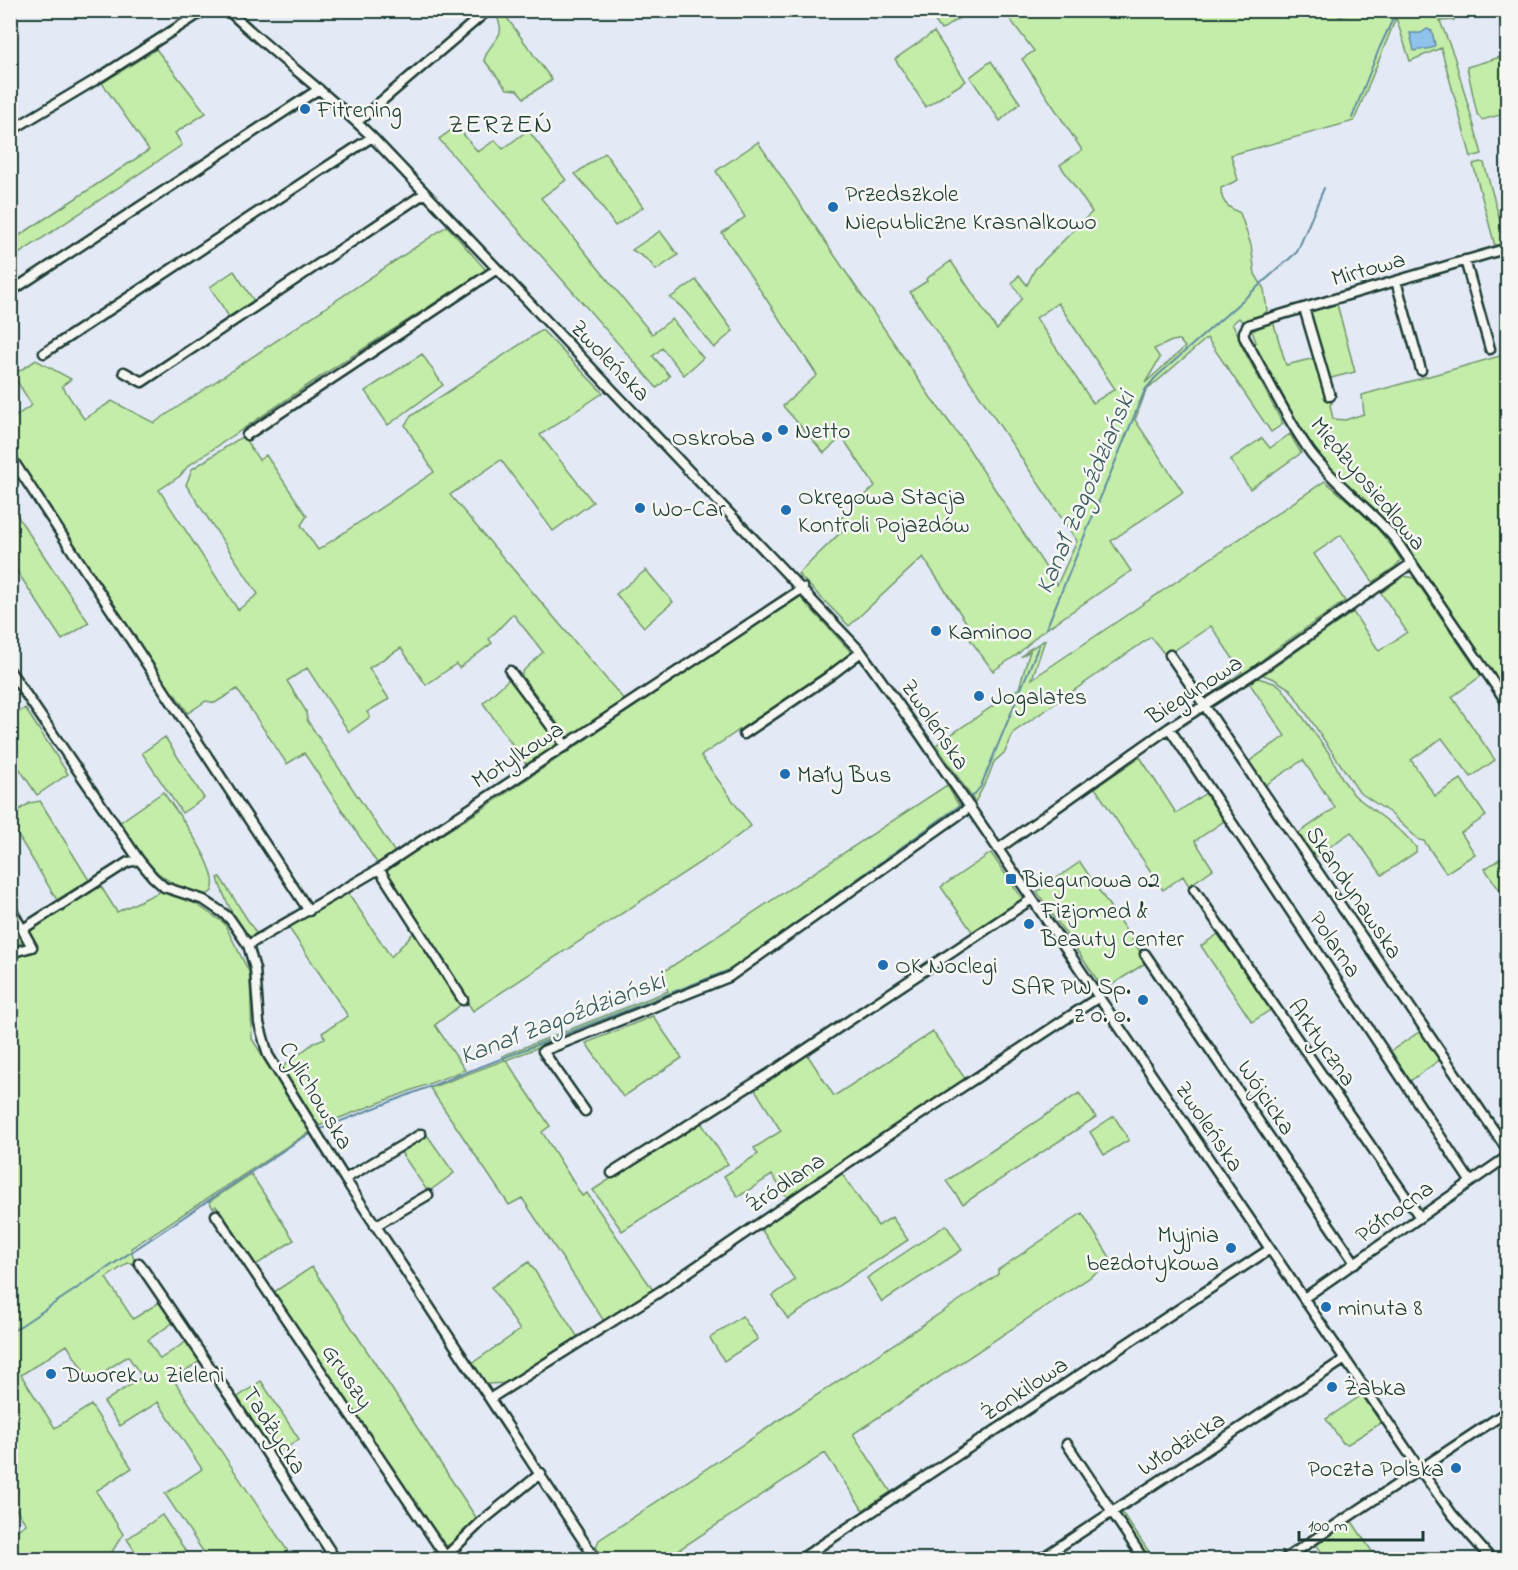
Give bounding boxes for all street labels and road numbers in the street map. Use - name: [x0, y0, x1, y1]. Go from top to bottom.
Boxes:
- street label: Mirtowa: [1328, 243, 1410, 298]
- street label: Zwoleńska: [561, 312, 658, 411]
- street label: Międzyosiedlowa: [1300, 410, 1434, 560]
- street label: Biegunowa: [1139, 647, 1250, 736]
- street label: Zwoleńska: [891, 673, 977, 778]
- street label: Motylkowa: [465, 713, 572, 800]
- street label: Skandynawska: [1295, 820, 1410, 967]
- street label: Polarna: [1299, 905, 1369, 986]
- street label: Arktyczna: [1277, 992, 1364, 1095]
- street label: Cylichowska: [268, 1035, 361, 1158]
- street label: Wójcicka: [1227, 1054, 1303, 1143]
- street label: Zwoleńska: [1165, 1075, 1251, 1180]
- street label: Źródlana: [740, 1145, 833, 1223]
- street label: Północna: [1349, 1173, 1442, 1253]
- street label: Gruszy: [311, 1338, 381, 1417]
- street label: Żonkilowa: [975, 1349, 1076, 1431]
- street label: Tadżycka: [231, 1381, 314, 1483]
- street label: Włodzicka: [1132, 1404, 1233, 1487]

